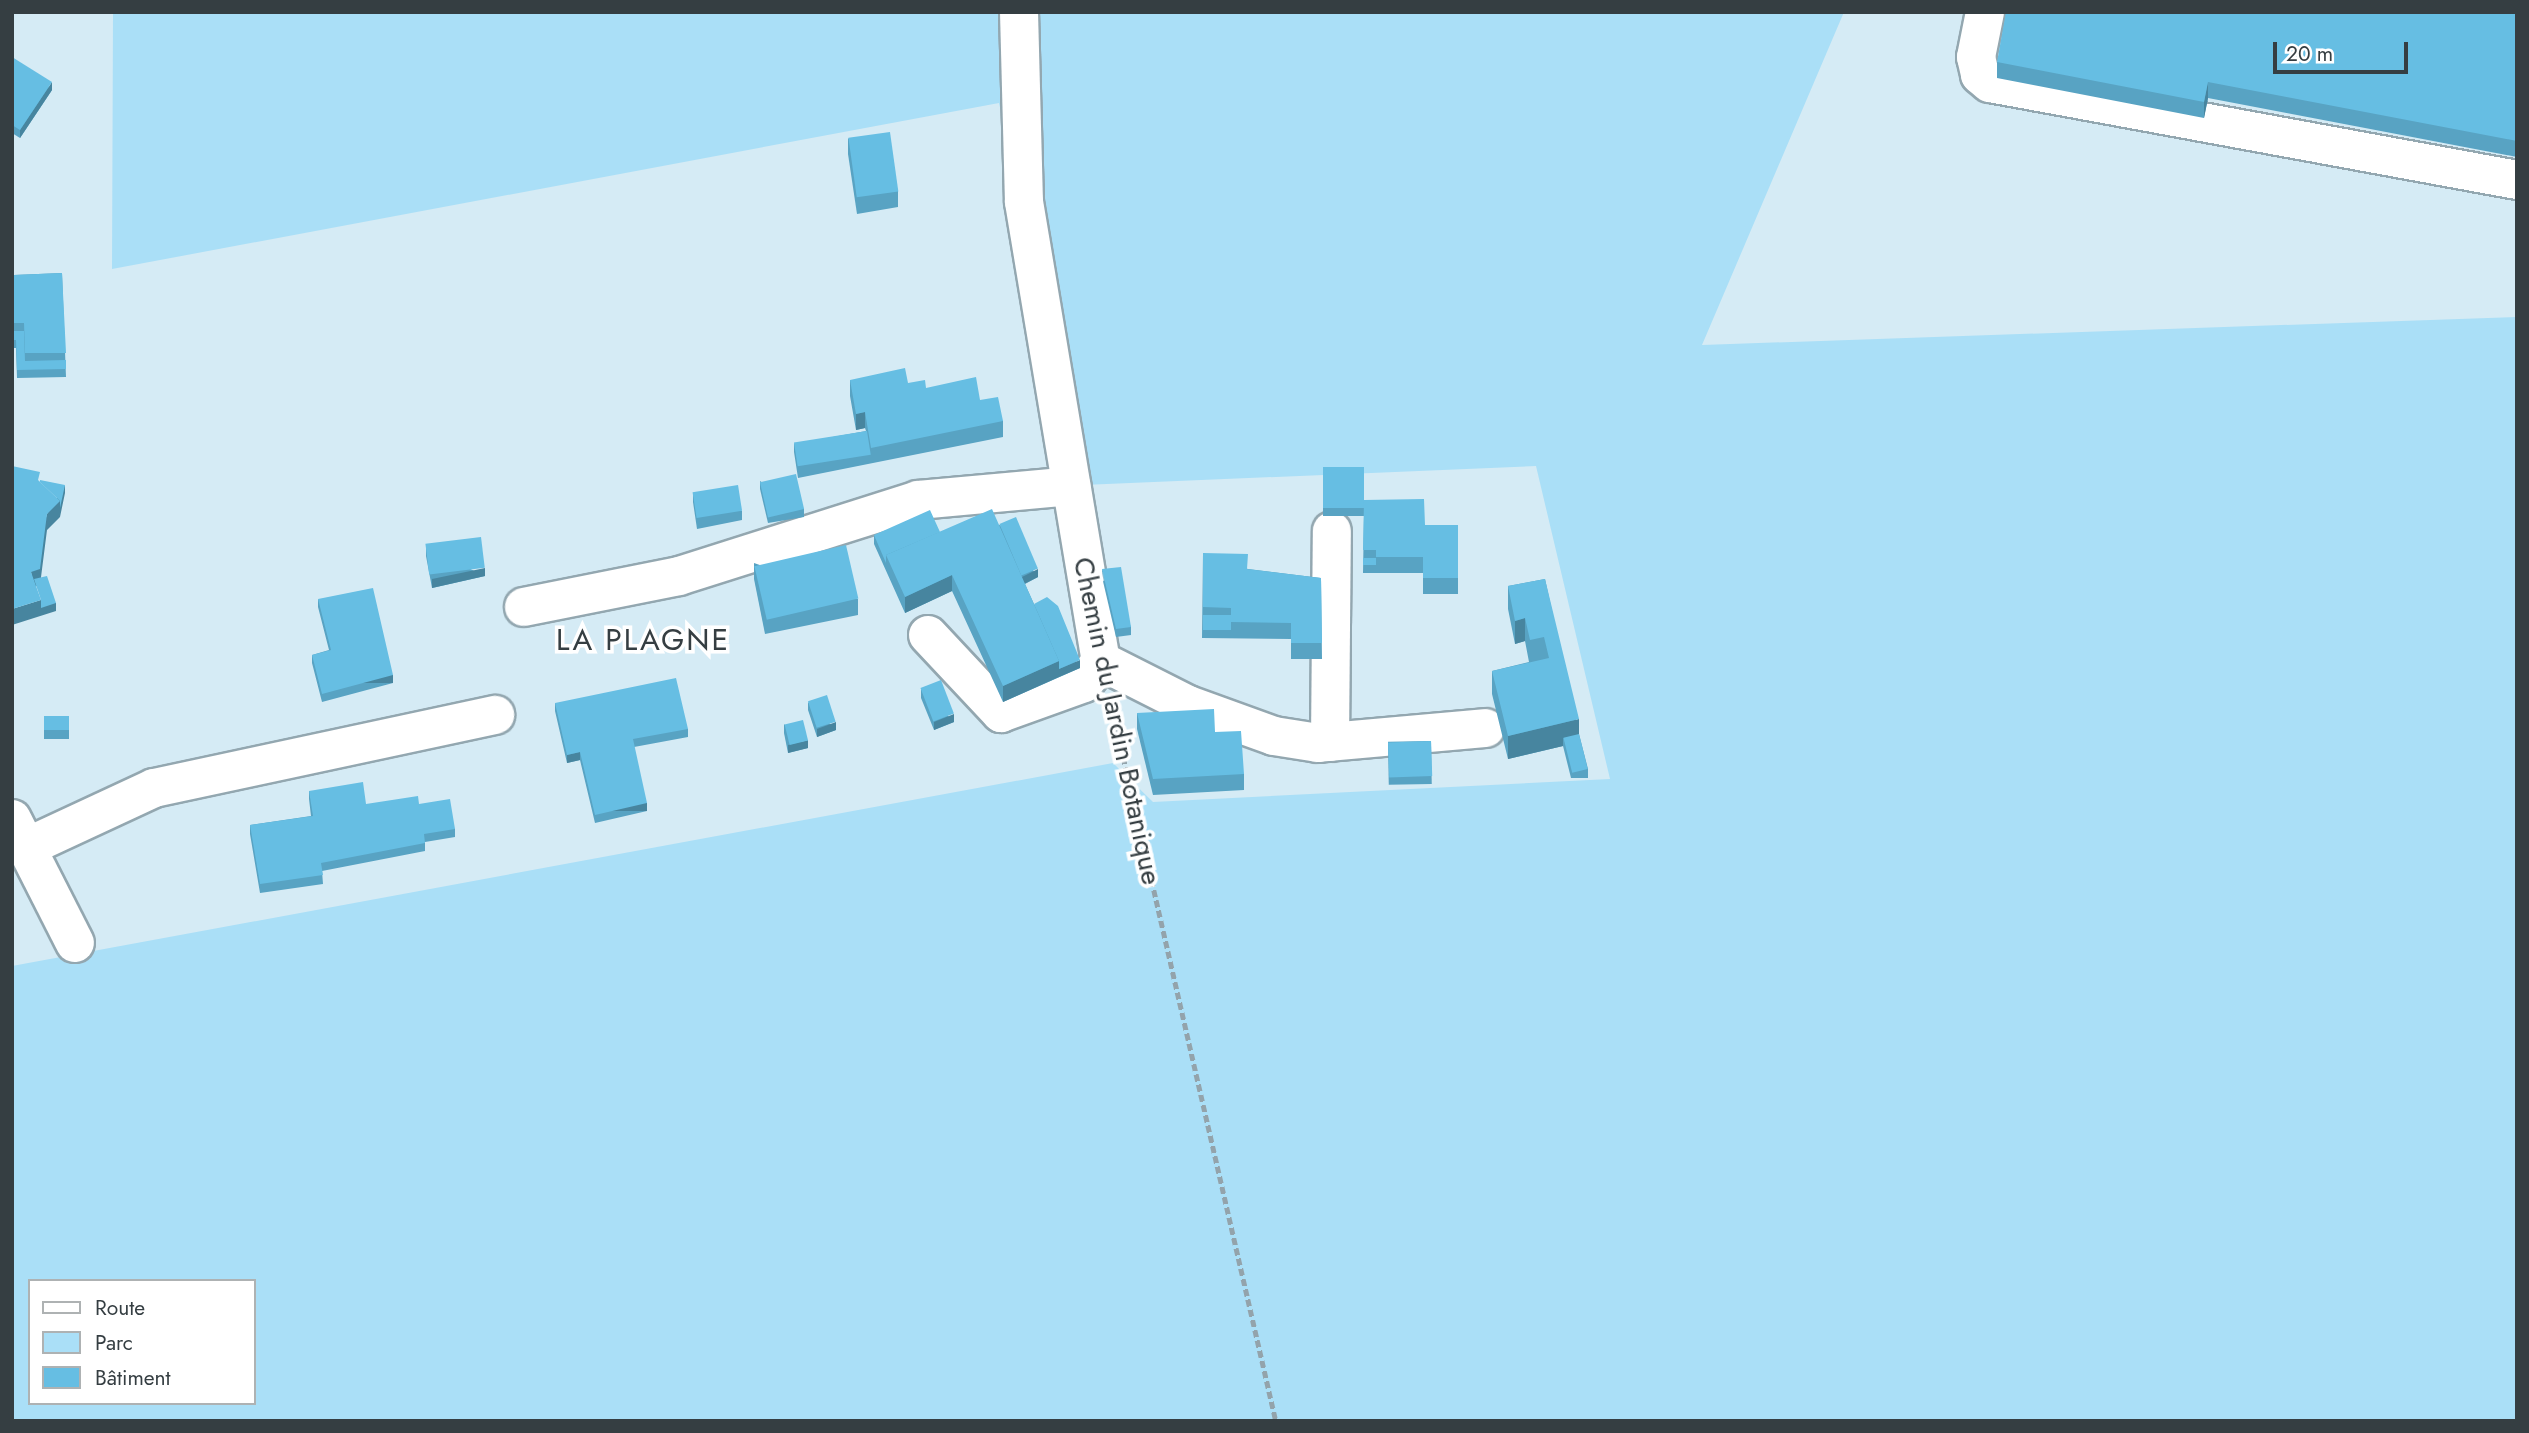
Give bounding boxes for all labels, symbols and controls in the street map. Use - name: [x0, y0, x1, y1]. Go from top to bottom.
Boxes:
- scale bar: [2277, 28, 2412, 72]
- text: 20 m: [2286, 39, 2333, 69]
- street label: Chemin du Jardin Botanique: [1066, 554, 1168, 888]
- district label: LA PLAGNE: [557, 622, 729, 658]
- legend: [28, 1279, 256, 1405]
- text: Route: [95, 1293, 145, 1323]
- text: Parc: [95, 1328, 133, 1358]
- text: Bâtiment: [95, 1363, 171, 1393]

